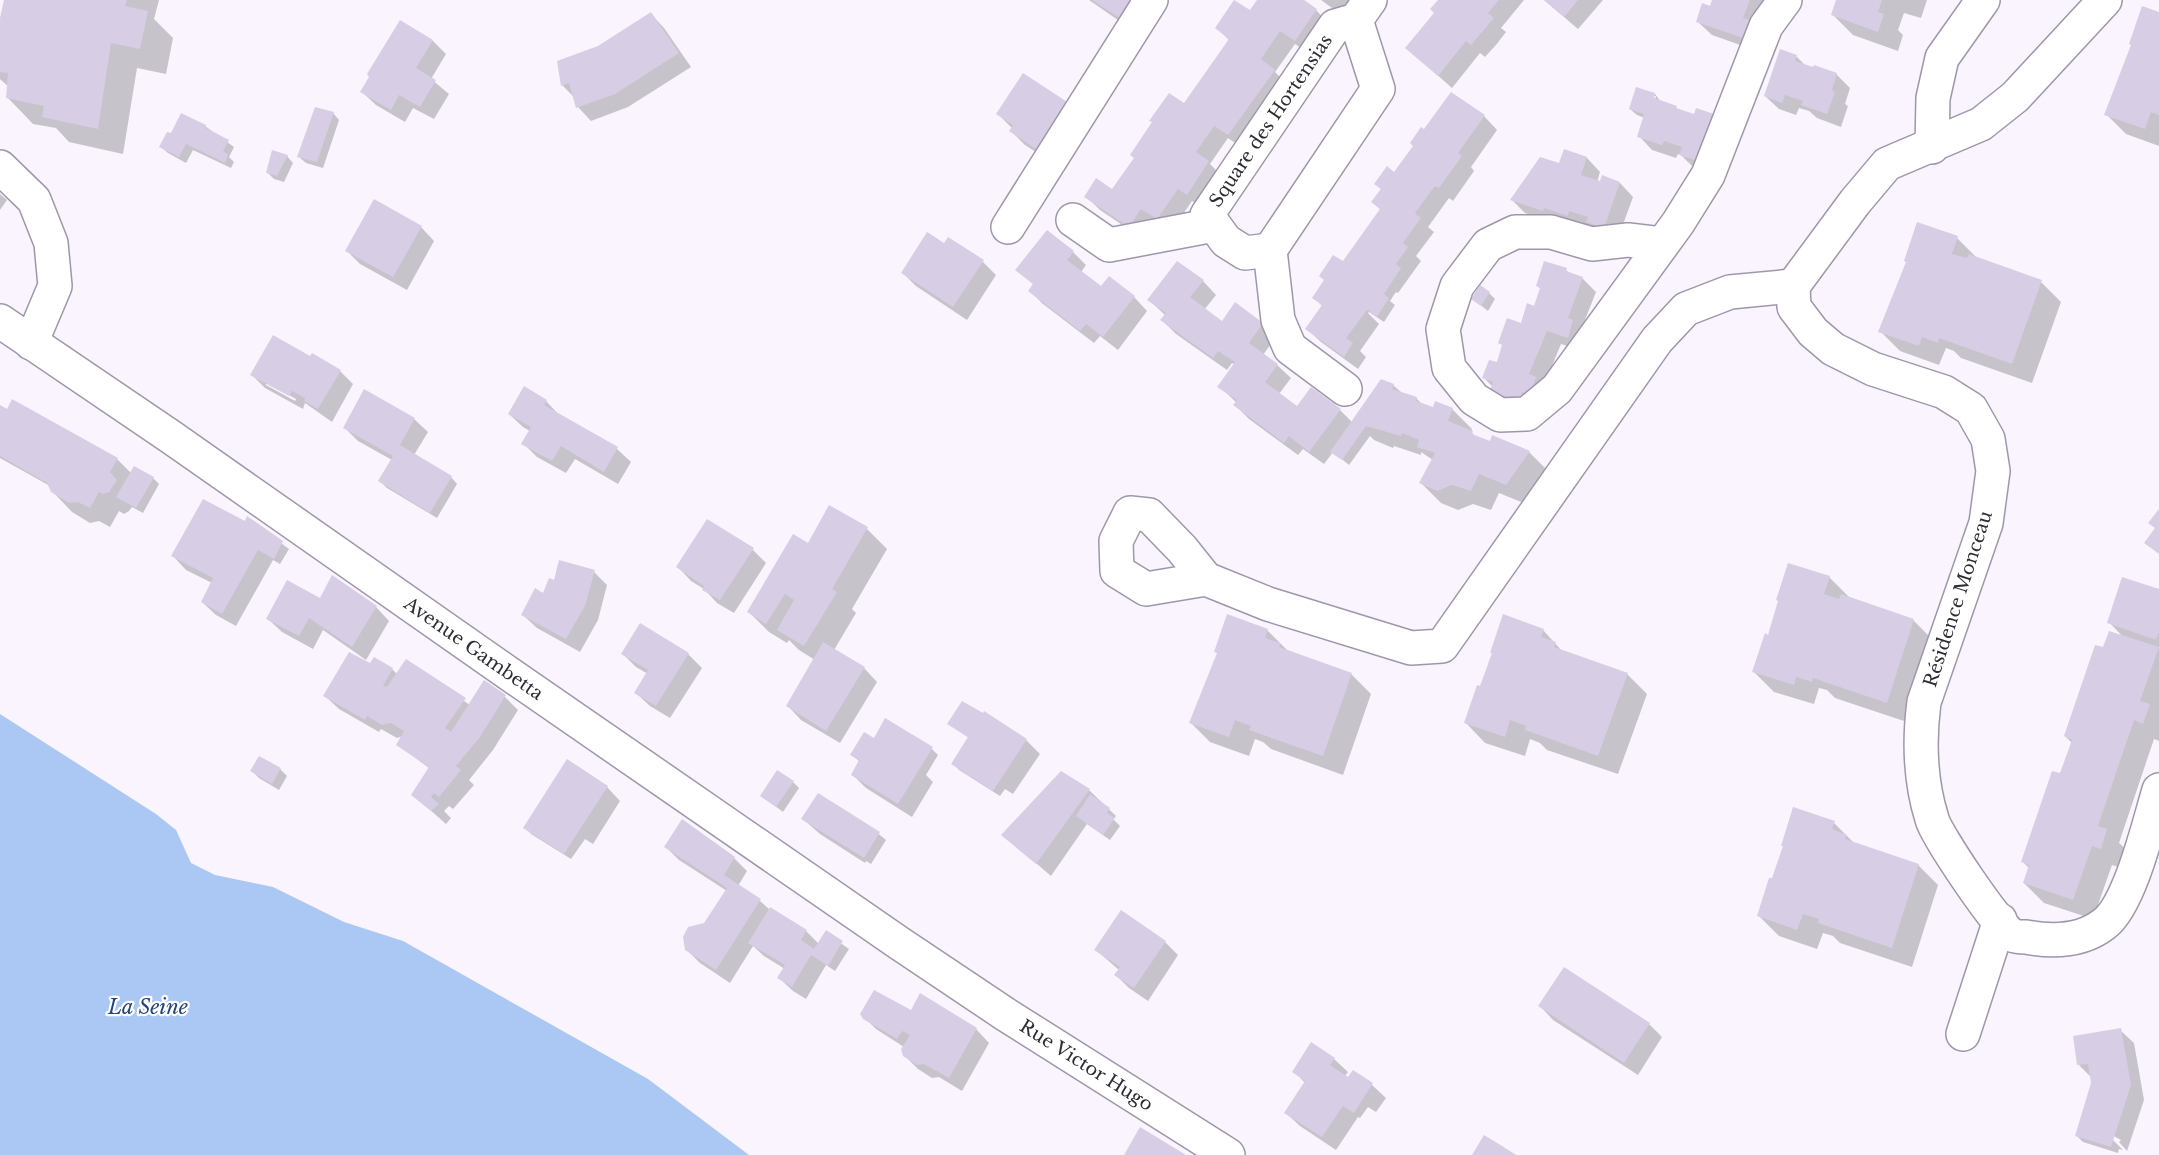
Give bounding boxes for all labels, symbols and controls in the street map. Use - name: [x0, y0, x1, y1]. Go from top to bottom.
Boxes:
- street label: Square des Hortensias: [1205, 30, 1337, 211]
- street label: Résidence Monceau: [1919, 508, 1997, 690]
- street label: Avenue Gambetta: [399, 592, 547, 705]
- water label: La Seine: [107, 995, 188, 1019]
- street label: Rue Victor Hugo: [1016, 1015, 1157, 1116]

